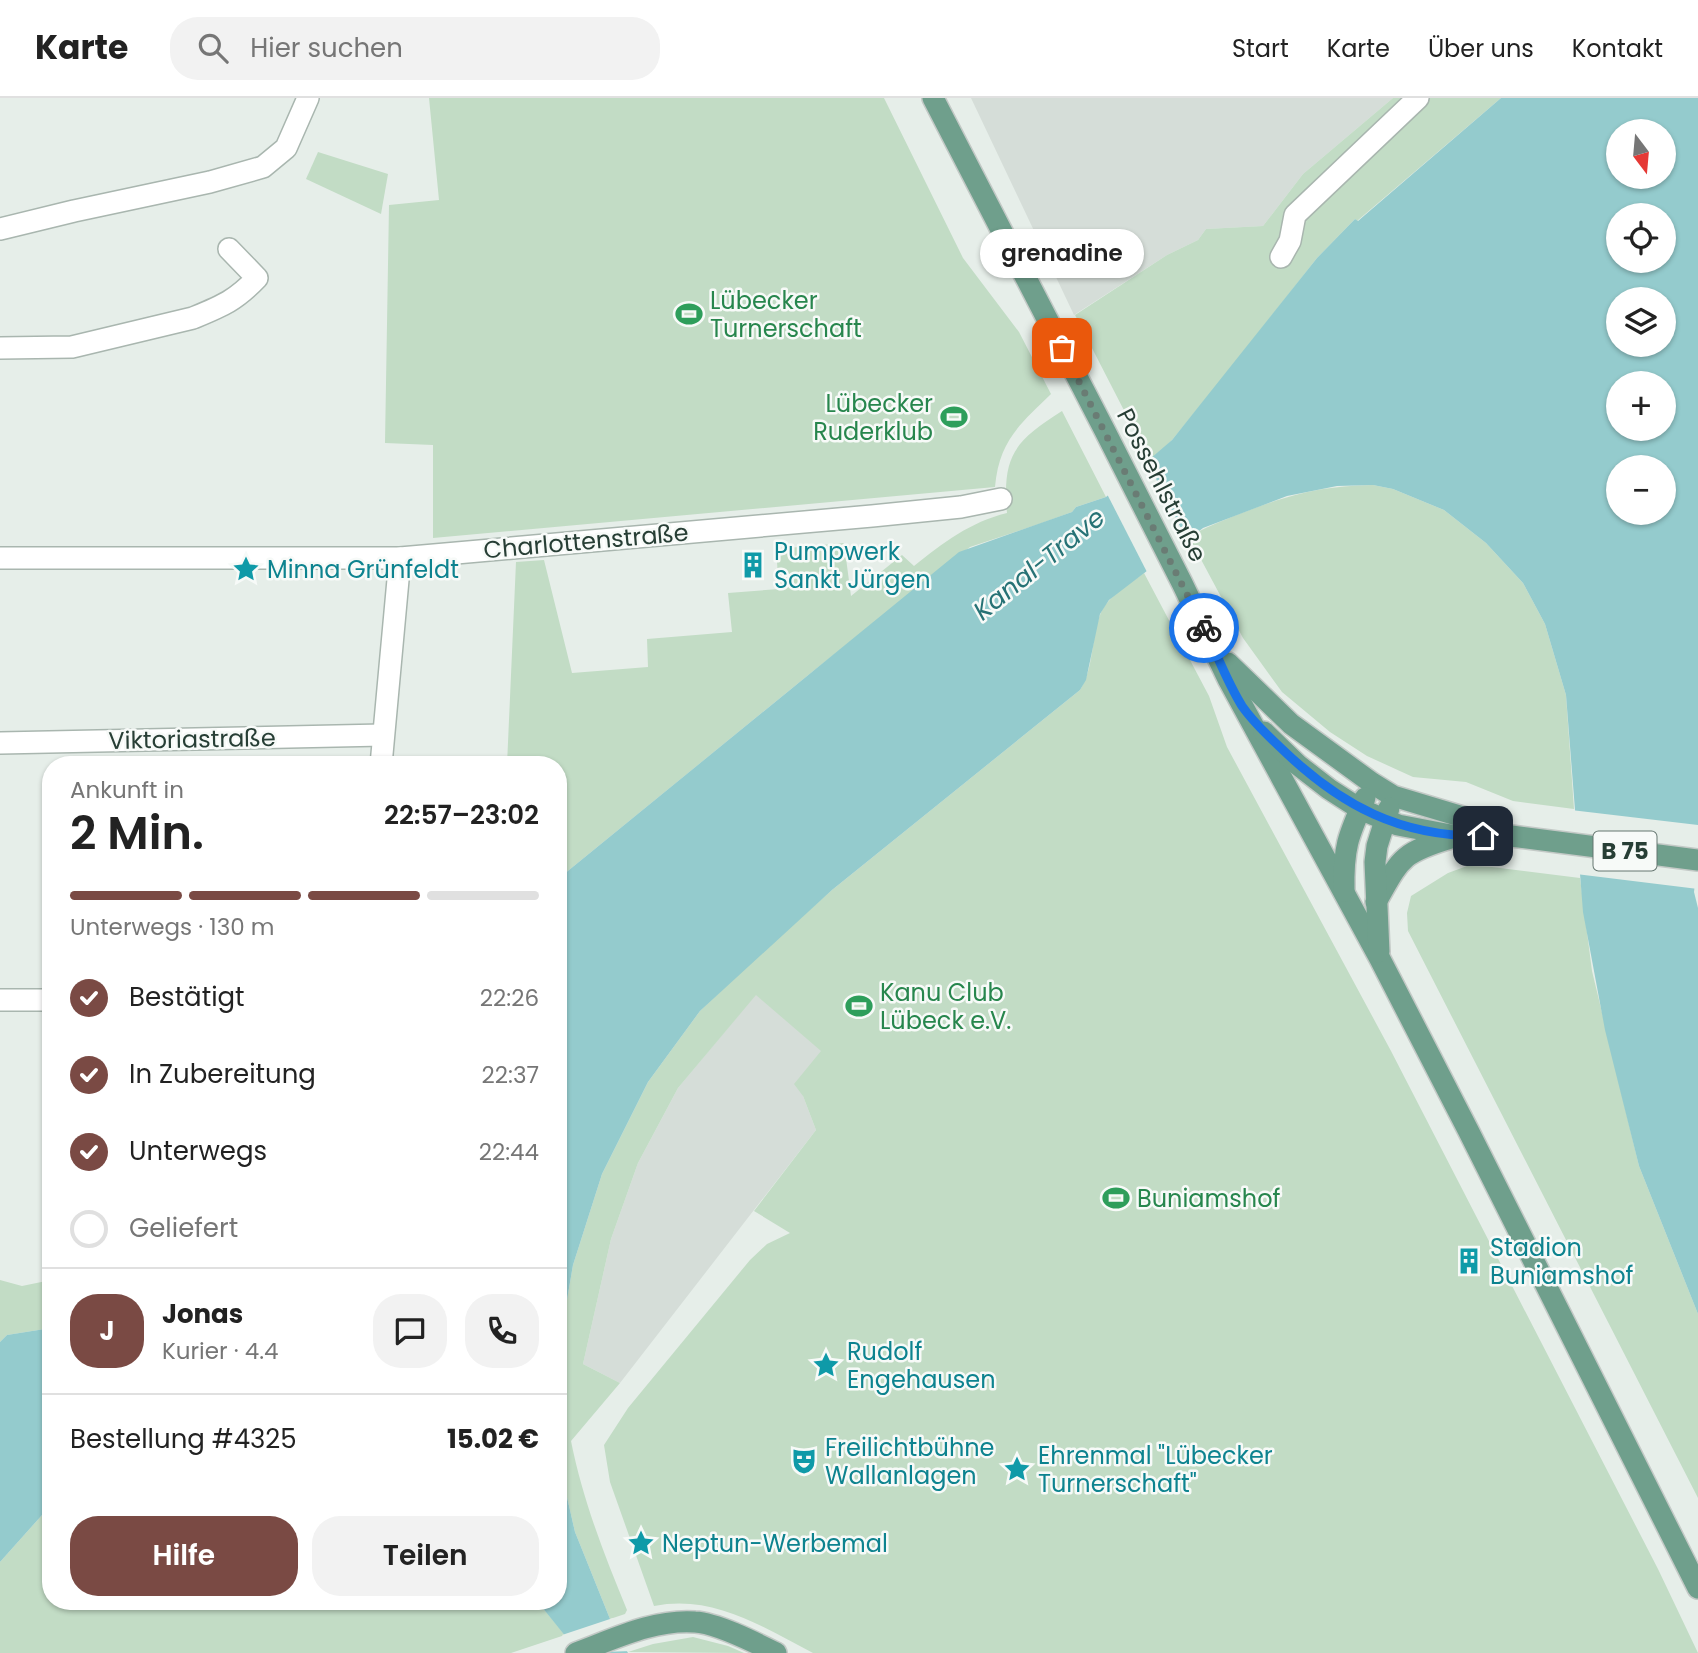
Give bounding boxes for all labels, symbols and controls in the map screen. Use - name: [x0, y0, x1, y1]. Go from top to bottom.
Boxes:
- search box: [170, 17, 660, 80]
- text: Karte: [35, 24, 128, 71]
- icon: search: [194, 29, 232, 67]
- text: Hier suchen: [250, 30, 403, 66]
- text: Start: [1232, 32, 1289, 65]
- text: Karte: [1327, 32, 1390, 65]
- text: Über uns: [1428, 32, 1534, 65]
- text: Kontakt: [1572, 32, 1663, 65]
- north arrow: [1606, 119, 1676, 189]
- map controls: [1606, 119, 1676, 525]
- button: locate: [1606, 203, 1676, 273]
- callout: grenadine: [980, 229, 1144, 278]
- text: grenadine: [1001, 237, 1123, 269]
- place label: Lübecker Turnerschaft: [710, 284, 862, 345]
- button: layers: [1606, 287, 1676, 357]
- sports icon: Lübecker Turnerschaft: [674, 299, 704, 329]
- pin: [1032, 318, 1092, 378]
- icon: bag: [1043, 329, 1081, 367]
- button: +: [1606, 371, 1676, 441]
- place label: Lübecker Ruderklub: [813, 387, 933, 448]
- sports icon: Lübecker Ruderklub: [939, 402, 969, 432]
- street label: Possehlstraße: [1109, 403, 1215, 567]
- button: −: [1606, 455, 1676, 525]
- water label: Kanal-Trave: [965, 500, 1113, 628]
- street label: Charlottenstraße: [482, 516, 690, 566]
- place label: Pumpwerk Sankt Jürgen: [774, 535, 931, 596]
- building icon: Pumpwerk Sankt Jürgen: [738, 550, 768, 580]
- place label: Minna Grünfeldt: [267, 553, 459, 586]
- place icon: Minna Grünfeldt: [231, 554, 261, 584]
- courier: [1169, 593, 1239, 663]
- icon: bike: [1185, 609, 1223, 647]
- street label: Viktoriastraße: [108, 721, 276, 757]
- text: Ankunft in: [70, 774, 184, 806]
- text: 22:57–23:02: [384, 797, 539, 833]
- text: 2 Min.: [70, 801, 204, 865]
- pin: [1453, 806, 1513, 866]
- icon: home: [1464, 817, 1502, 855]
- road number: B 75: [1594, 832, 1656, 870]
- text: Unterwegs · 130 m: [70, 911, 274, 943]
- place label: Kanu Club Lübeck e.V.: [880, 976, 1011, 1037]
- icon: check: [70, 979, 108, 1017]
- text: Bestätigt: [129, 979, 245, 1015]
- text: 22:26: [480, 982, 539, 1014]
- sports icon: Kanu Club Lübeck e.V.: [844, 991, 874, 1021]
- icon: check: [70, 1056, 108, 1094]
- text: In Zubereitung: [129, 1056, 316, 1092]
- text: 22:37: [482, 1059, 539, 1091]
- icon: check: [70, 1133, 108, 1171]
- text: Unterwegs: [129, 1133, 267, 1169]
- text: 22:44: [479, 1136, 539, 1168]
- place label: Buniamshof: [1137, 1182, 1281, 1215]
- sports icon: Buniamshof: [1101, 1183, 1131, 1213]
- text: Geliefert: [129, 1210, 238, 1246]
- place label: Stadion Buniamshof: [1490, 1231, 1634, 1292]
- building icon: Stadion Buniamshof: [1454, 1246, 1484, 1276]
- button: chat: [373, 1294, 447, 1368]
- button: phone: [465, 1294, 539, 1368]
- text: Jonas: [162, 1296, 243, 1332]
- text: J: [99, 1313, 115, 1349]
- text: Kurier · 4.4: [162, 1335, 279, 1367]
- place label: Rudolf Engehausen: [847, 1335, 996, 1396]
- place icon: Rudolf Engehausen: [811, 1350, 841, 1380]
- text: Bestellung #4325: [70, 1421, 297, 1457]
- text: 15.02 €: [447, 1421, 539, 1457]
- place label: Freilichtbühne Wallanlagen: [825, 1431, 995, 1492]
- place label: Ehrenmal "Lübecker Turnerschaft": [1038, 1439, 1273, 1500]
- theatre icon: Freilichtbühne Wallanlagen: [789, 1446, 819, 1476]
- place icon: Ehrenmal "Lübecker Turnerschaft": [1002, 1454, 1032, 1484]
- button: Hilfe: [70, 1516, 298, 1596]
- button: Teilen: [312, 1516, 539, 1596]
- place label: Neptun-Werbemal: [662, 1527, 888, 1560]
- place icon: Neptun-Werbemal: [626, 1528, 656, 1558]

